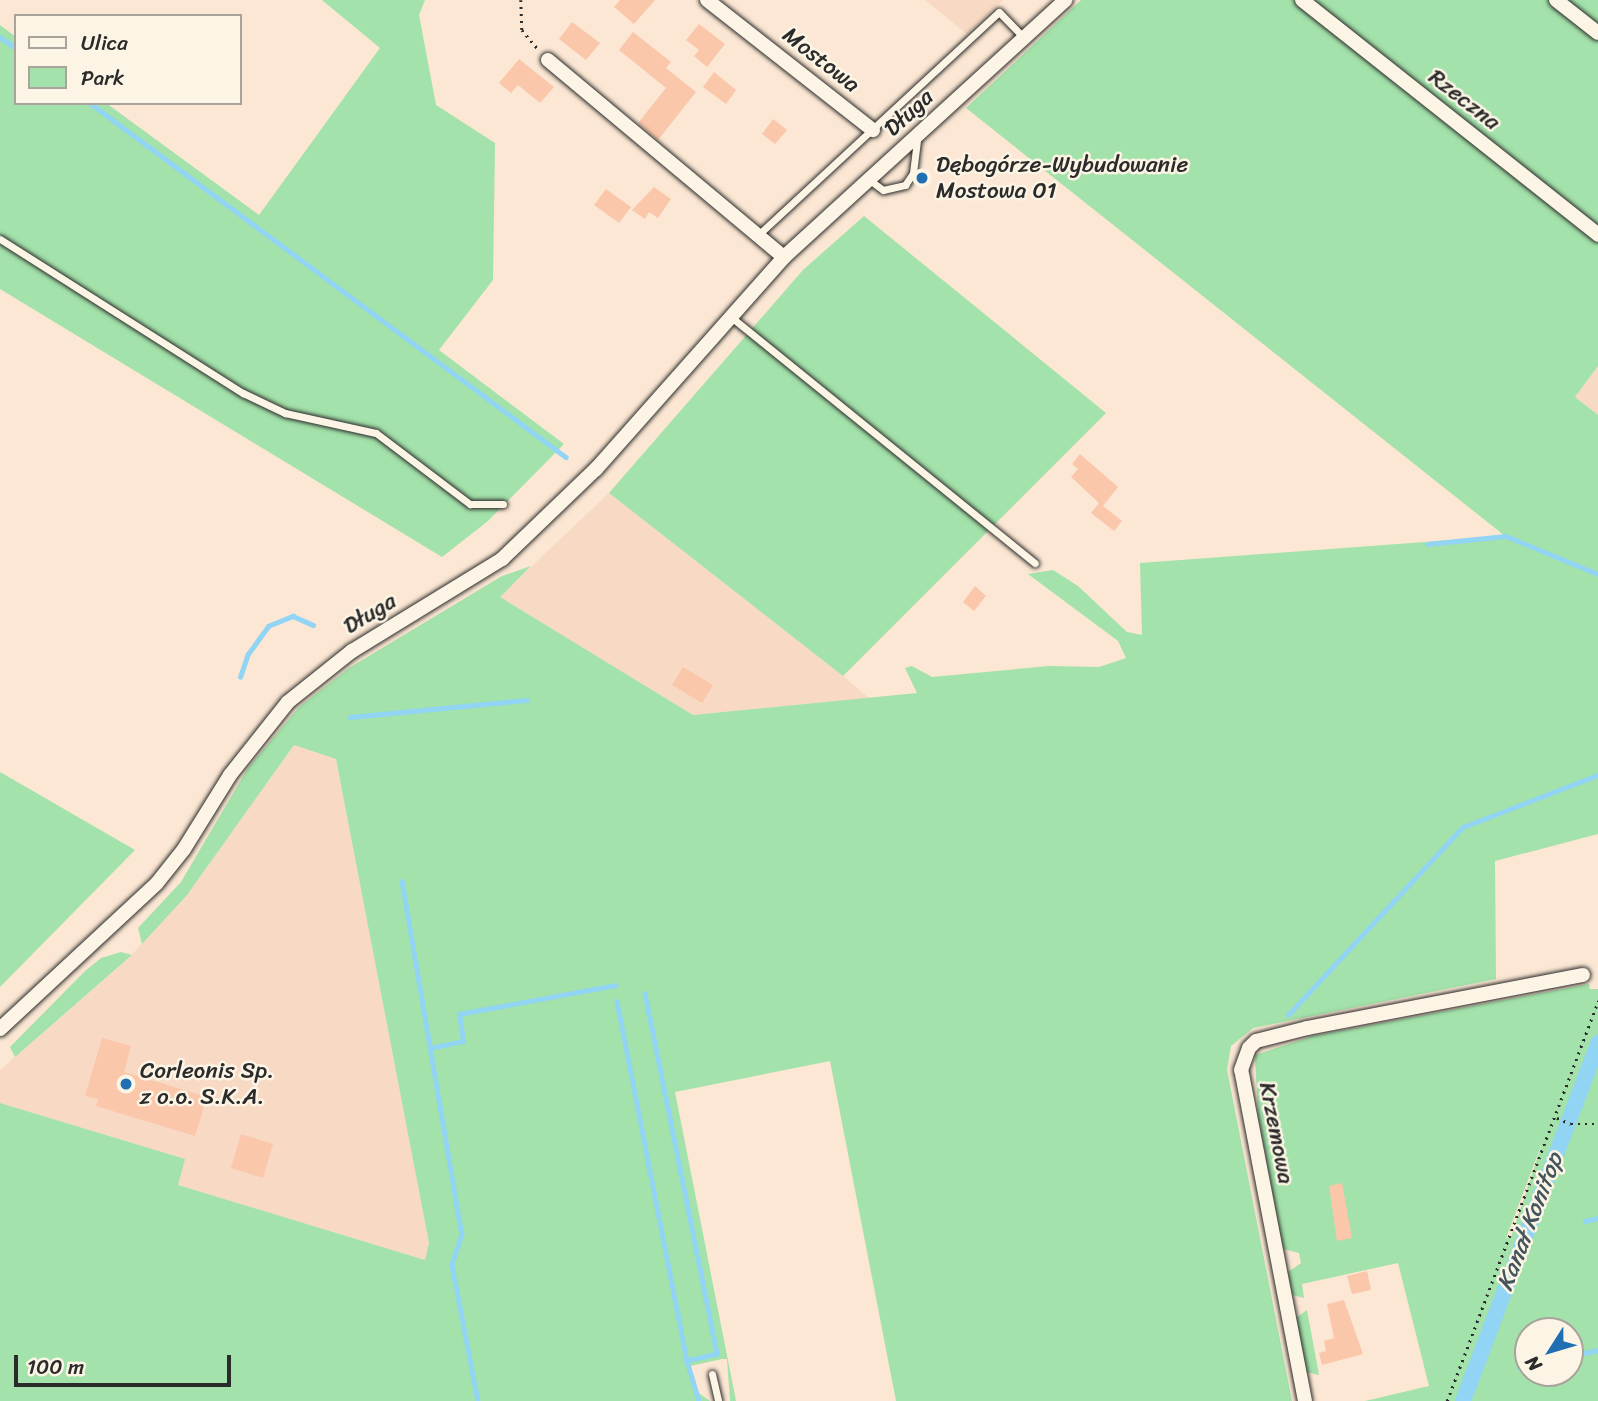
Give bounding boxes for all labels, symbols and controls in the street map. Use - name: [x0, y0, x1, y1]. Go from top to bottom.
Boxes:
- legend: [14, 14, 242, 105]
- street label: Mostowa: [777, 21, 865, 99]
- text: Ulica: [81, 24, 128, 62]
- text: Park: [81, 59, 124, 97]
- street label: Rzeczna: [1423, 64, 1505, 136]
- street label: Długa: [879, 84, 939, 142]
- place label: Dębogórze-Wybudowanie Mostowa 01: [936, 151, 1188, 205]
- marker: Dębogórze-Wybudowanie Mostowa 01: [914, 170, 930, 186]
- street label: Długa: [339, 588, 401, 640]
- place label: Corleonis Sp. z o.o. S.K.A.: [140, 1057, 274, 1111]
- marker: Corleonis Sp. z o.o. S.K.A.: [118, 1076, 134, 1092]
- street label: Krzemowa: [1253, 1080, 1299, 1186]
- water label: Kanał Konitop: [1490, 1148, 1570, 1296]
- north arrow: [1514, 1317, 1584, 1387]
- scale bar: [18, 1342, 234, 1386]
- text: 100 m: [27, 1348, 84, 1386]
- text: N: [1516, 1349, 1551, 1379]

